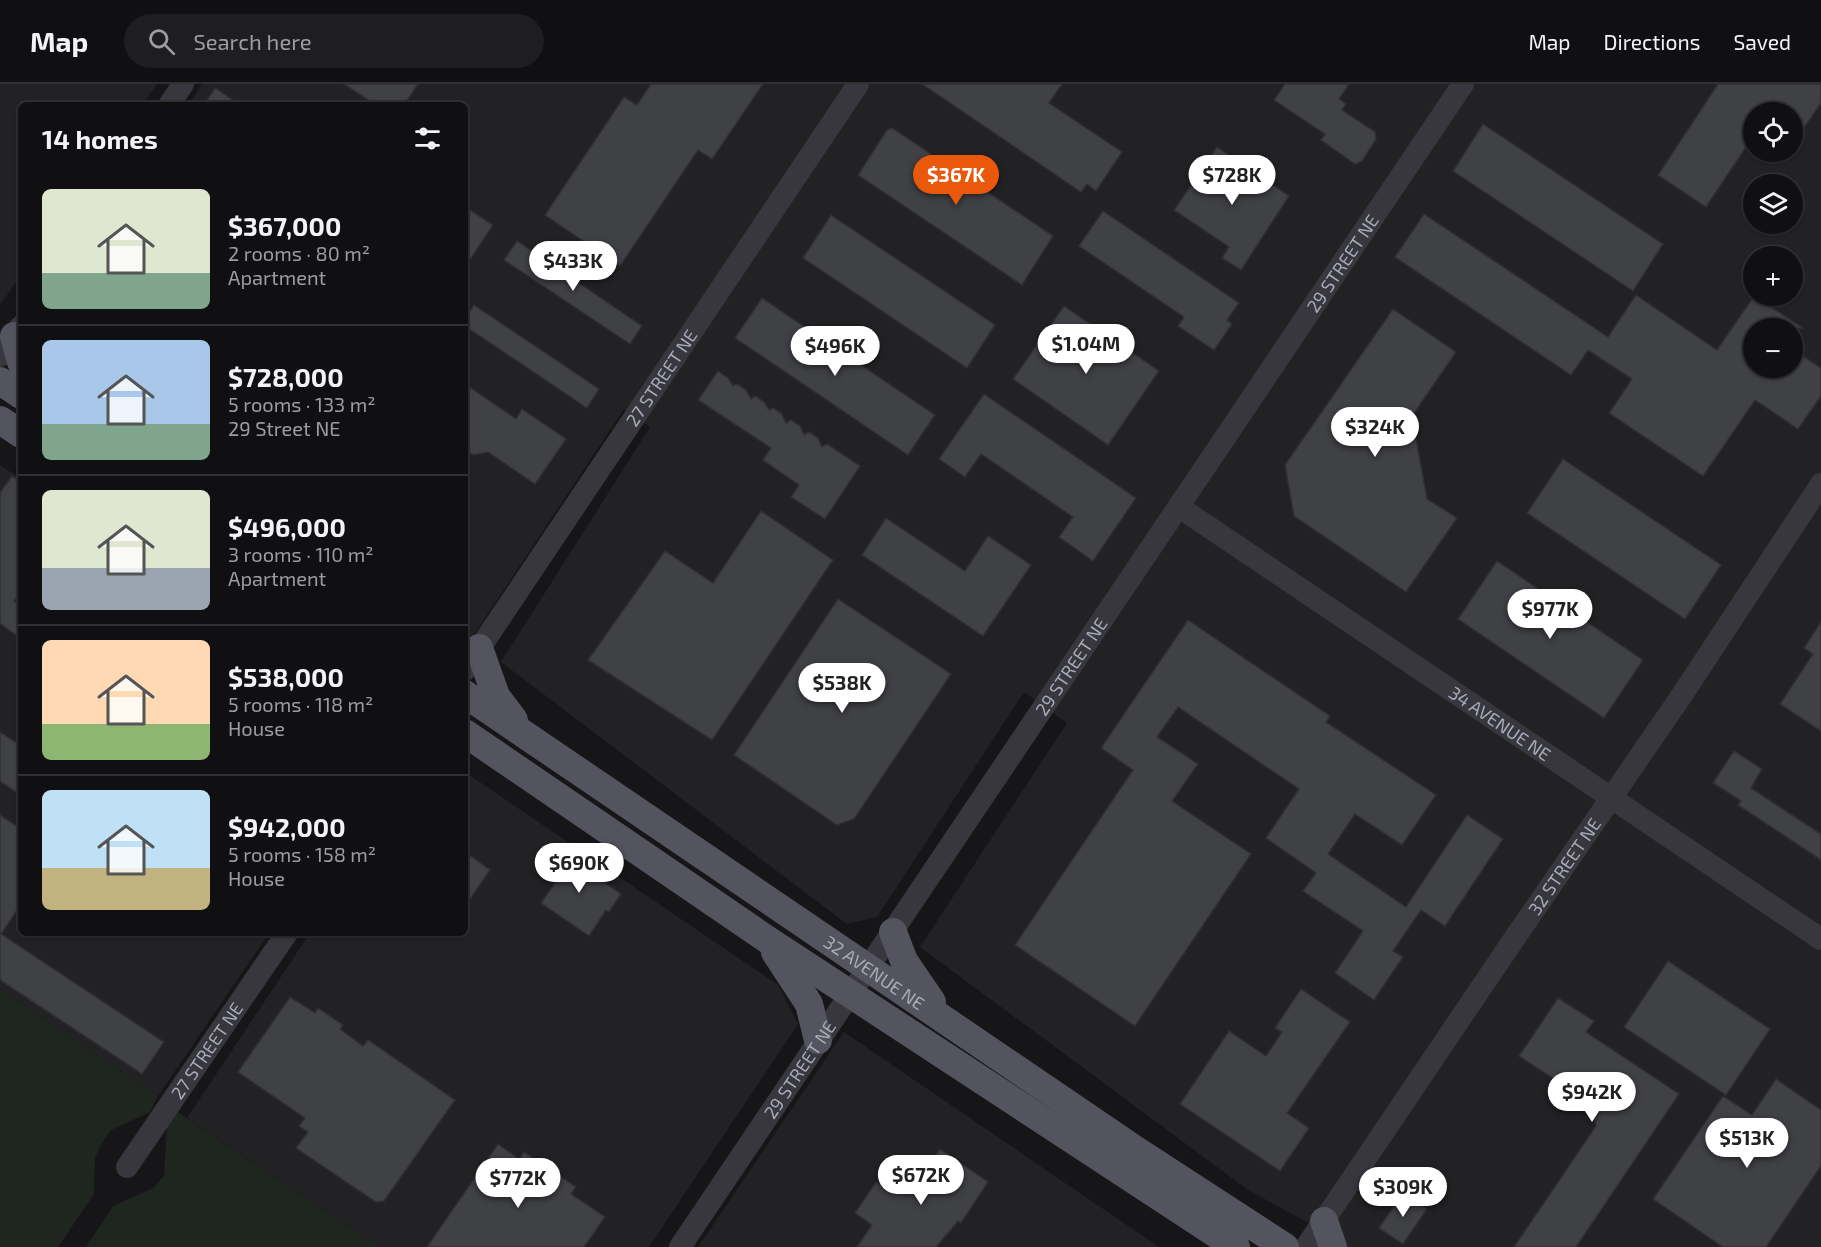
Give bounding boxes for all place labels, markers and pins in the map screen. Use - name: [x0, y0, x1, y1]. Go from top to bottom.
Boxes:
- pin: $367K: [914, 155, 998, 206]
- pin: $728K: [1190, 155, 1274, 206]
- pin: $433K: [531, 241, 615, 292]
- pin: $1.04M: [1037, 324, 1135, 375]
- pin: $496K: [793, 326, 877, 377]
- pin: $324K: [1333, 407, 1417, 458]
- pin: $977K: [1508, 589, 1592, 640]
- pin: $538K: [800, 663, 884, 714]
- pin: $690K: [537, 843, 621, 894]
- pin: $942K: [1550, 1072, 1634, 1123]
- pin: $513K: [1705, 1118, 1789, 1169]
- pin: $672K: [879, 1155, 963, 1206]
- pin: $772K: [476, 1158, 560, 1209]
- pin: $309K: [1361, 1167, 1445, 1218]

